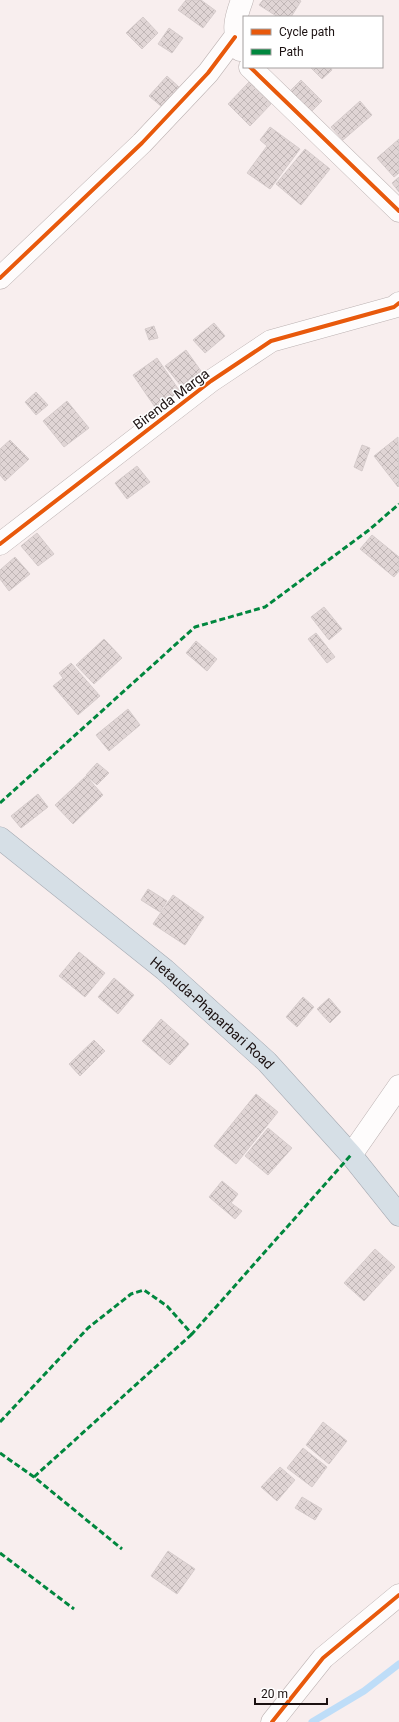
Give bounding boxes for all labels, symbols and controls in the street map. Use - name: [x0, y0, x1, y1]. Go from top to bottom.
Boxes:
- legend: [243, 16, 383, 68]
- text: Cycle path: [279, 25, 335, 39]
- text: Path: [279, 45, 304, 59]
- street label: Birenda Marga: [130, 365, 212, 433]
- street label: Hetauda-Phaparbari Road: [147, 953, 277, 1072]
- scale bar: [255, 1680, 327, 1706]
- text: 20 m: [261, 1687, 288, 1701]

